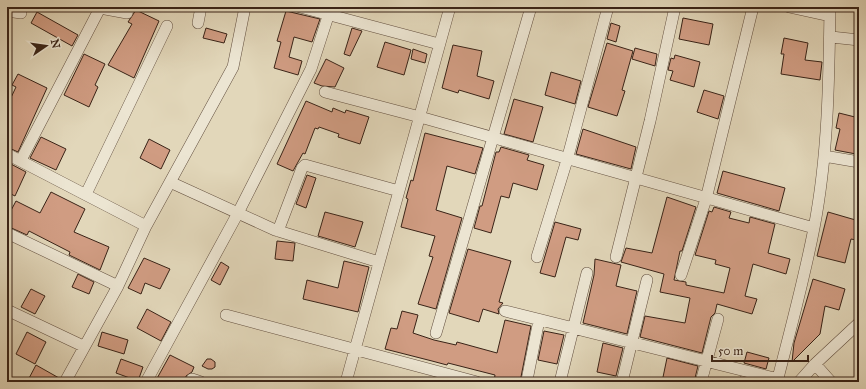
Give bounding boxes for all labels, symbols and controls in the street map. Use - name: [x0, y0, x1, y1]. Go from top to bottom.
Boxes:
- north arrow: [26, 26, 66, 66]
- text: N: [48, 38, 63, 51]
- scale bar: [712, 337, 808, 363]
- text: 50 m: [718, 344, 743, 358]

